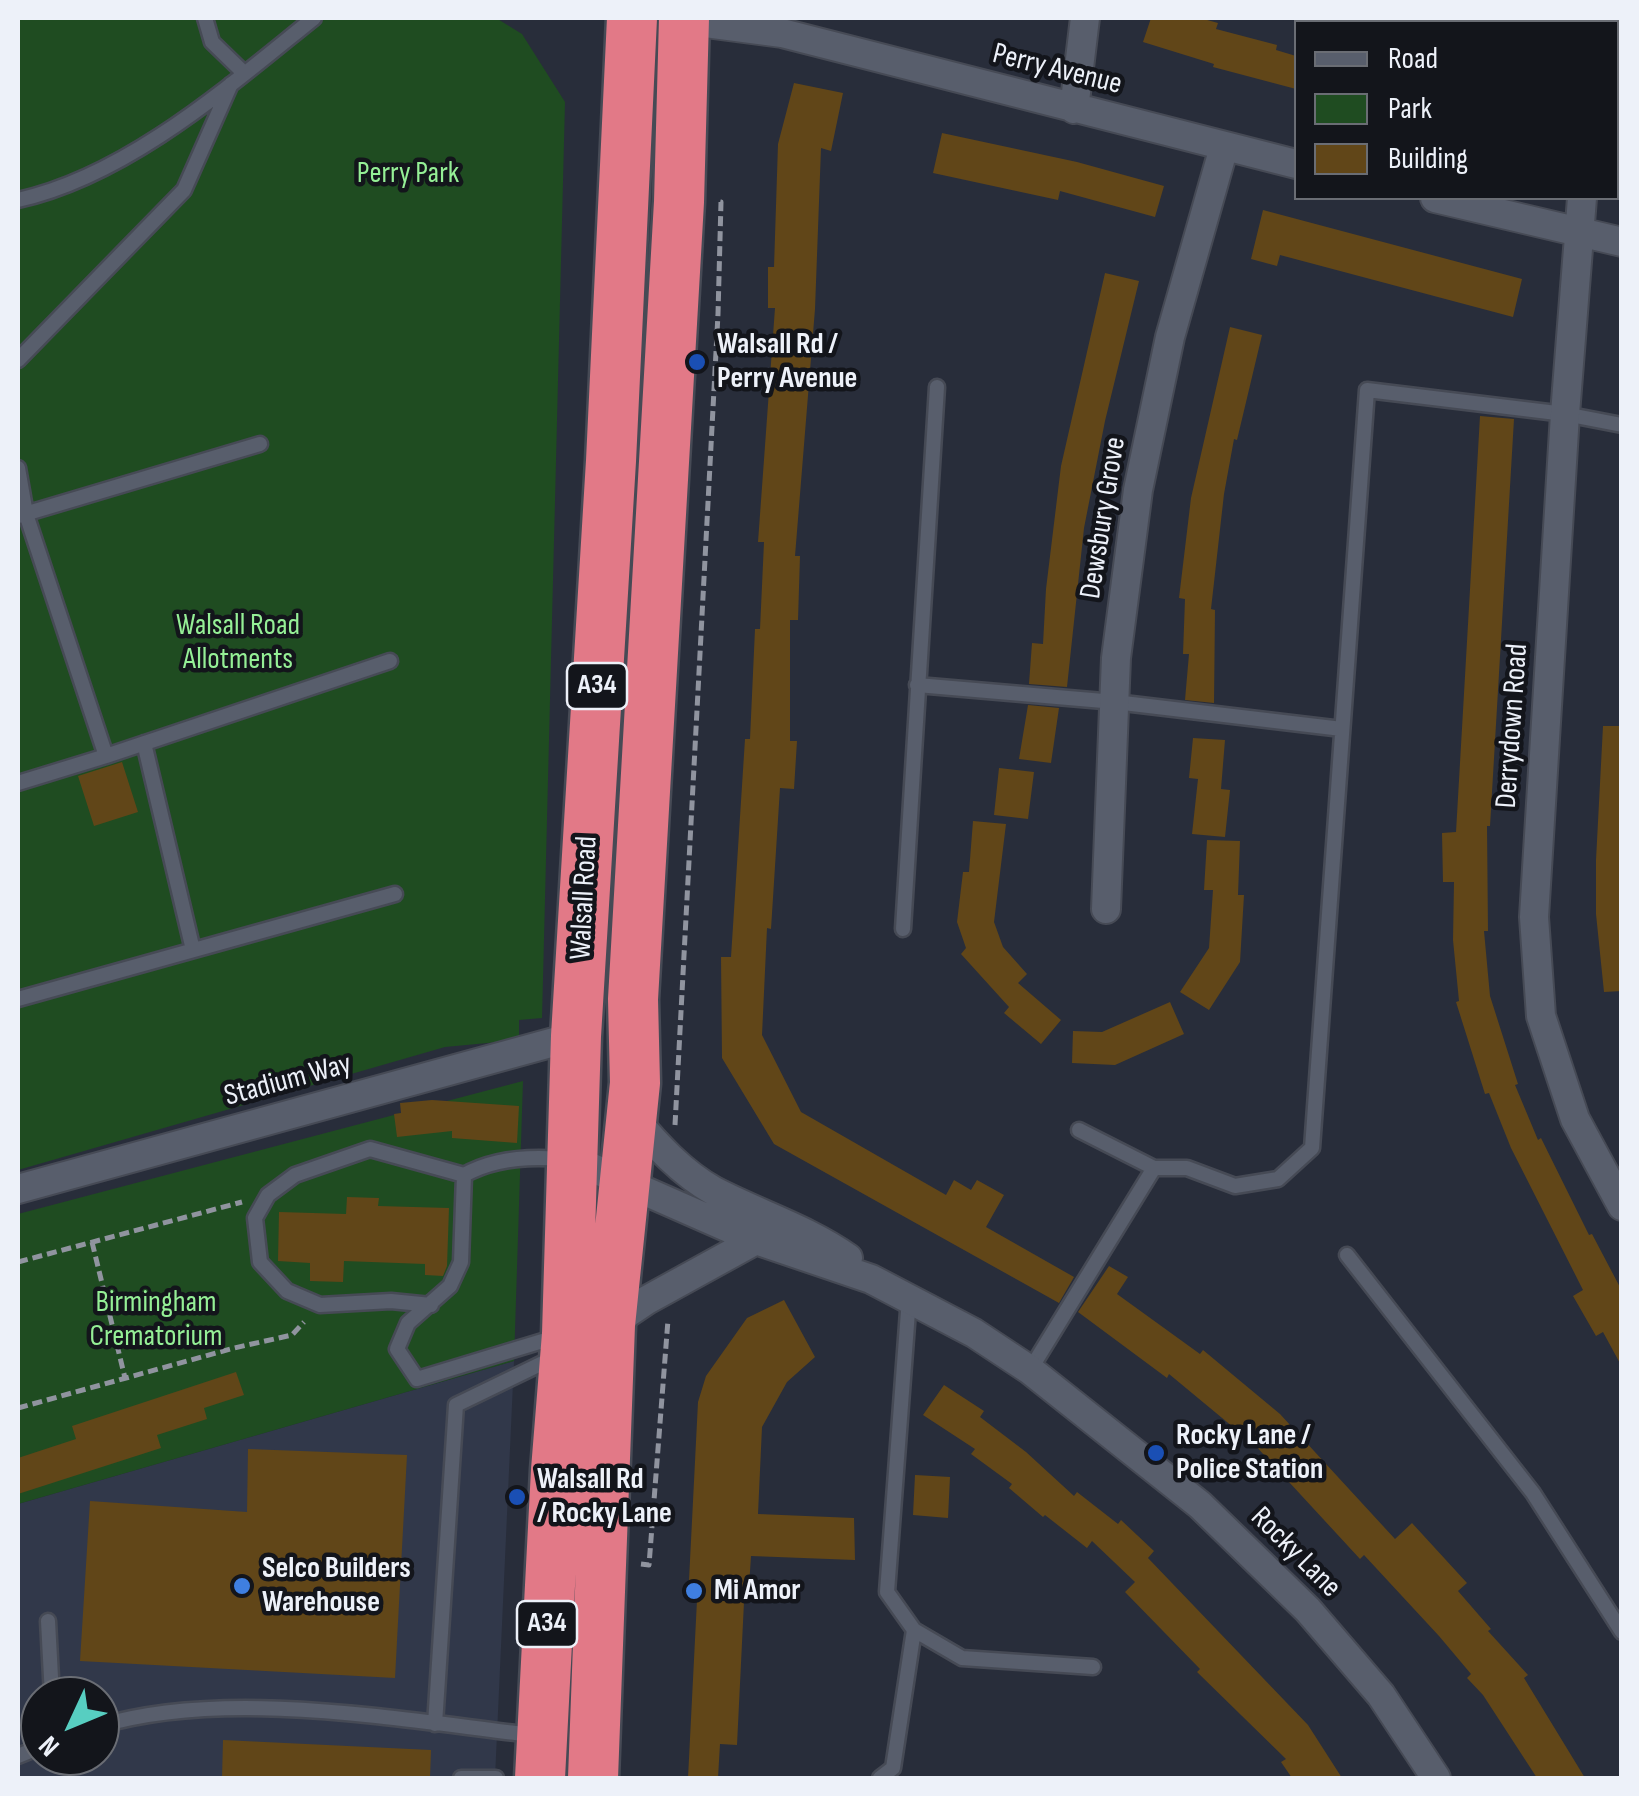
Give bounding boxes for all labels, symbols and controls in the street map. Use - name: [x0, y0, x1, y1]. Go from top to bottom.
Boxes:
- legend: [1294, 20, 1619, 200]
- street label: Perry Avenue: [989, 37, 1125, 103]
- text: Road: [1388, 41, 1438, 77]
- text: Park: [1388, 91, 1432, 127]
- text: Building: [1388, 141, 1468, 177]
- park label: Perry Park: [357, 156, 459, 192]
- place label: Walsall Rd / Perry Avenue: [717, 327, 857, 398]
- marker: Walsall Rd / Perry Avenue: [686, 351, 708, 373]
- street label: Dewsbury Grove: [1073, 435, 1135, 601]
- park label: Walsall Road Allotments: [176, 608, 300, 678]
- street label: Derrydown Road: [1489, 643, 1537, 809]
- road number: A34: [567, 663, 627, 709]
- street label: Walsall Road: [564, 835, 606, 961]
- street label: Stadium Way: [221, 1047, 355, 1115]
- park label: Birmingham Crematorium: [90, 1285, 222, 1356]
- place label: Rocky Lane / Police Station: [1176, 1418, 1323, 1488]
- marker: Rocky Lane / Police Station: [1145, 1442, 1167, 1464]
- place label: Walsall Rd / Rocky Lane: [537, 1462, 672, 1532]
- marker: Walsall Rd / Rocky Lane: [506, 1486, 528, 1508]
- street label: Rocky Lane: [1242, 1500, 1348, 1606]
- place label: Selco Builders Warehouse: [262, 1551, 411, 1622]
- place label: Mi Amor: [714, 1573, 801, 1609]
- marker: Selco Builders Warehouse: [231, 1575, 253, 1597]
- marker: Mi Amor: [683, 1580, 705, 1602]
- road number: A34: [517, 1601, 577, 1647]
- north arrow: [20, 1676, 120, 1776]
- text: N: [32, 1729, 67, 1763]

